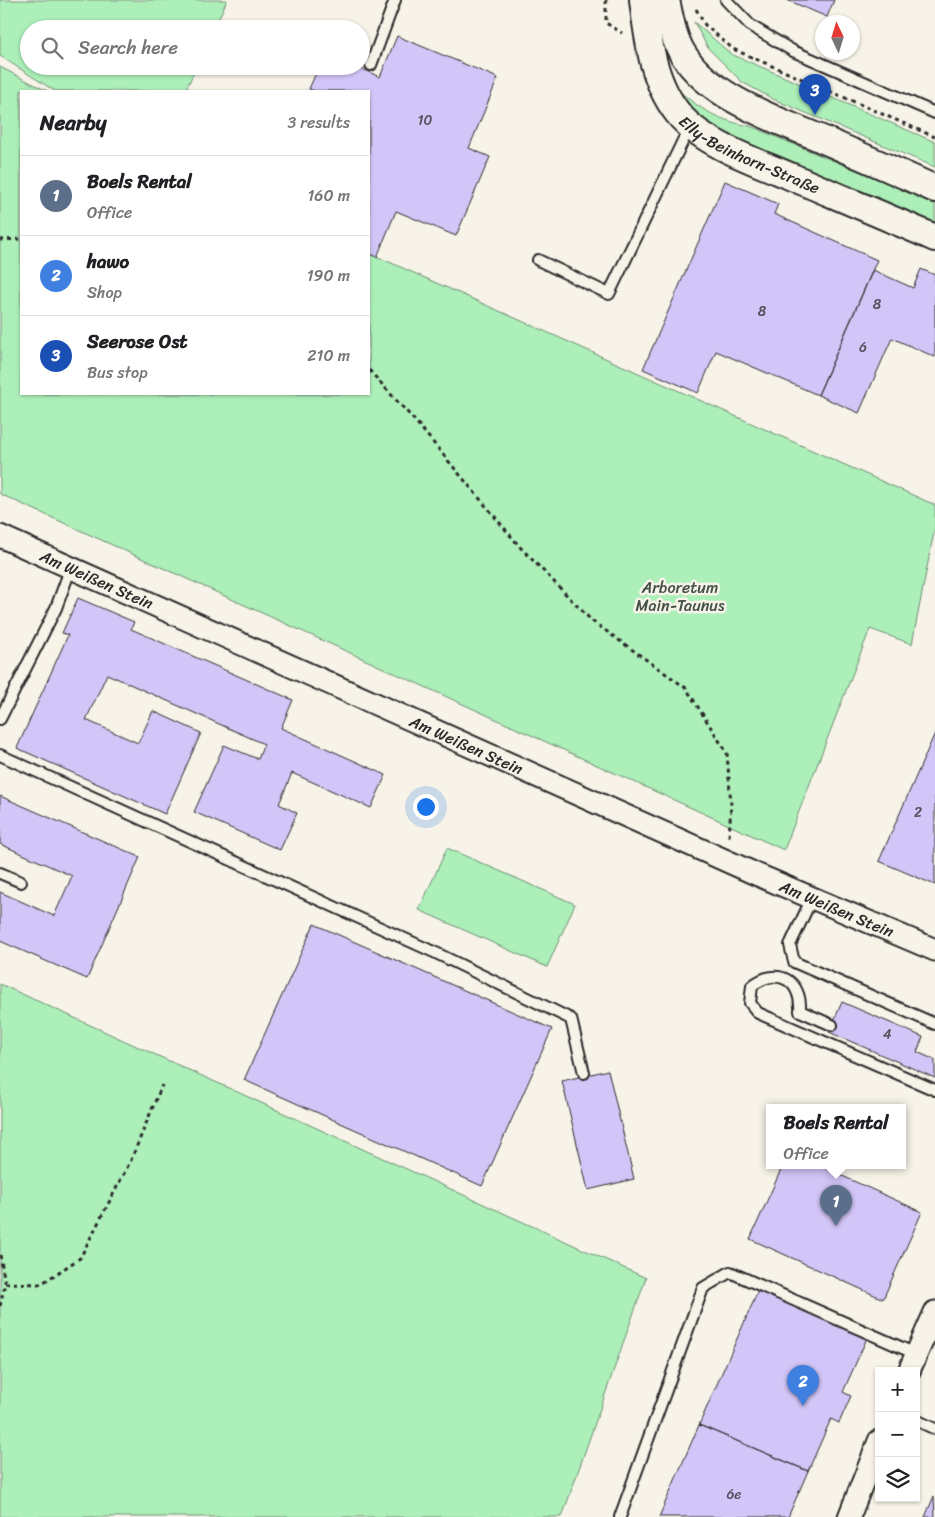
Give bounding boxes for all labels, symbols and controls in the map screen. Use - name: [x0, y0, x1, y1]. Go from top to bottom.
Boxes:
- north arrow: [815, 15, 860, 60]
- search box: [20, 20, 370, 75]
- text: Search here: [78, 31, 178, 64]
- icon: search: [38, 34, 66, 62]
- pin: 3: [799, 74, 831, 115]
- text: Nearby: [40, 104, 106, 142]
- text: 3 results: [287, 108, 350, 137]
- house number: 10: [418, 108, 433, 133]
- street label: Elly-Beinhorn-Straße: [672, 108, 825, 202]
- text: Boels Rental: [87, 165, 192, 198]
- text: 1: [53, 181, 59, 210]
- text: 160 m: [307, 181, 350, 210]
- text: Office: [87, 198, 132, 227]
- text: hawo: [87, 245, 129, 278]
- text: 2: [51, 261, 61, 290]
- text: 190 m: [307, 261, 350, 290]
- text: Shop: [87, 278, 122, 307]
- house number: 8: [873, 292, 882, 317]
- house number: 8: [758, 299, 767, 324]
- text: Seerose Ost: [87, 325, 188, 358]
- house number: 6: [859, 335, 867, 360]
- text: 3: [52, 341, 60, 370]
- text: 210 m: [307, 341, 350, 370]
- text: Bus stop: [87, 358, 148, 387]
- street label: Am Weißen Stein: [34, 541, 159, 618]
- park label: Arboretum Main-Taunus: [636, 573, 725, 620]
- street label: Am Weißen Stein: [404, 706, 528, 783]
- your location: [413, 794, 439, 820]
- house number: 2: [914, 800, 922, 825]
- street label: Am Weißen Stein: [774, 871, 899, 946]
- house number: 4: [883, 1022, 892, 1047]
- popup: [766, 1104, 906, 1169]
- text: Boels Rental: [784, 1106, 888, 1139]
- text: Office: [784, 1139, 829, 1168]
- pin: 1: [820, 1185, 852, 1226]
- pin: 2: [787, 1365, 819, 1406]
- map controls: [875, 1367, 920, 1502]
- button: +: [875, 1367, 920, 1412]
- button: −: [875, 1412, 920, 1457]
- button: layers: [875, 1457, 920, 1502]
- house number: 6e: [726, 1482, 742, 1507]

